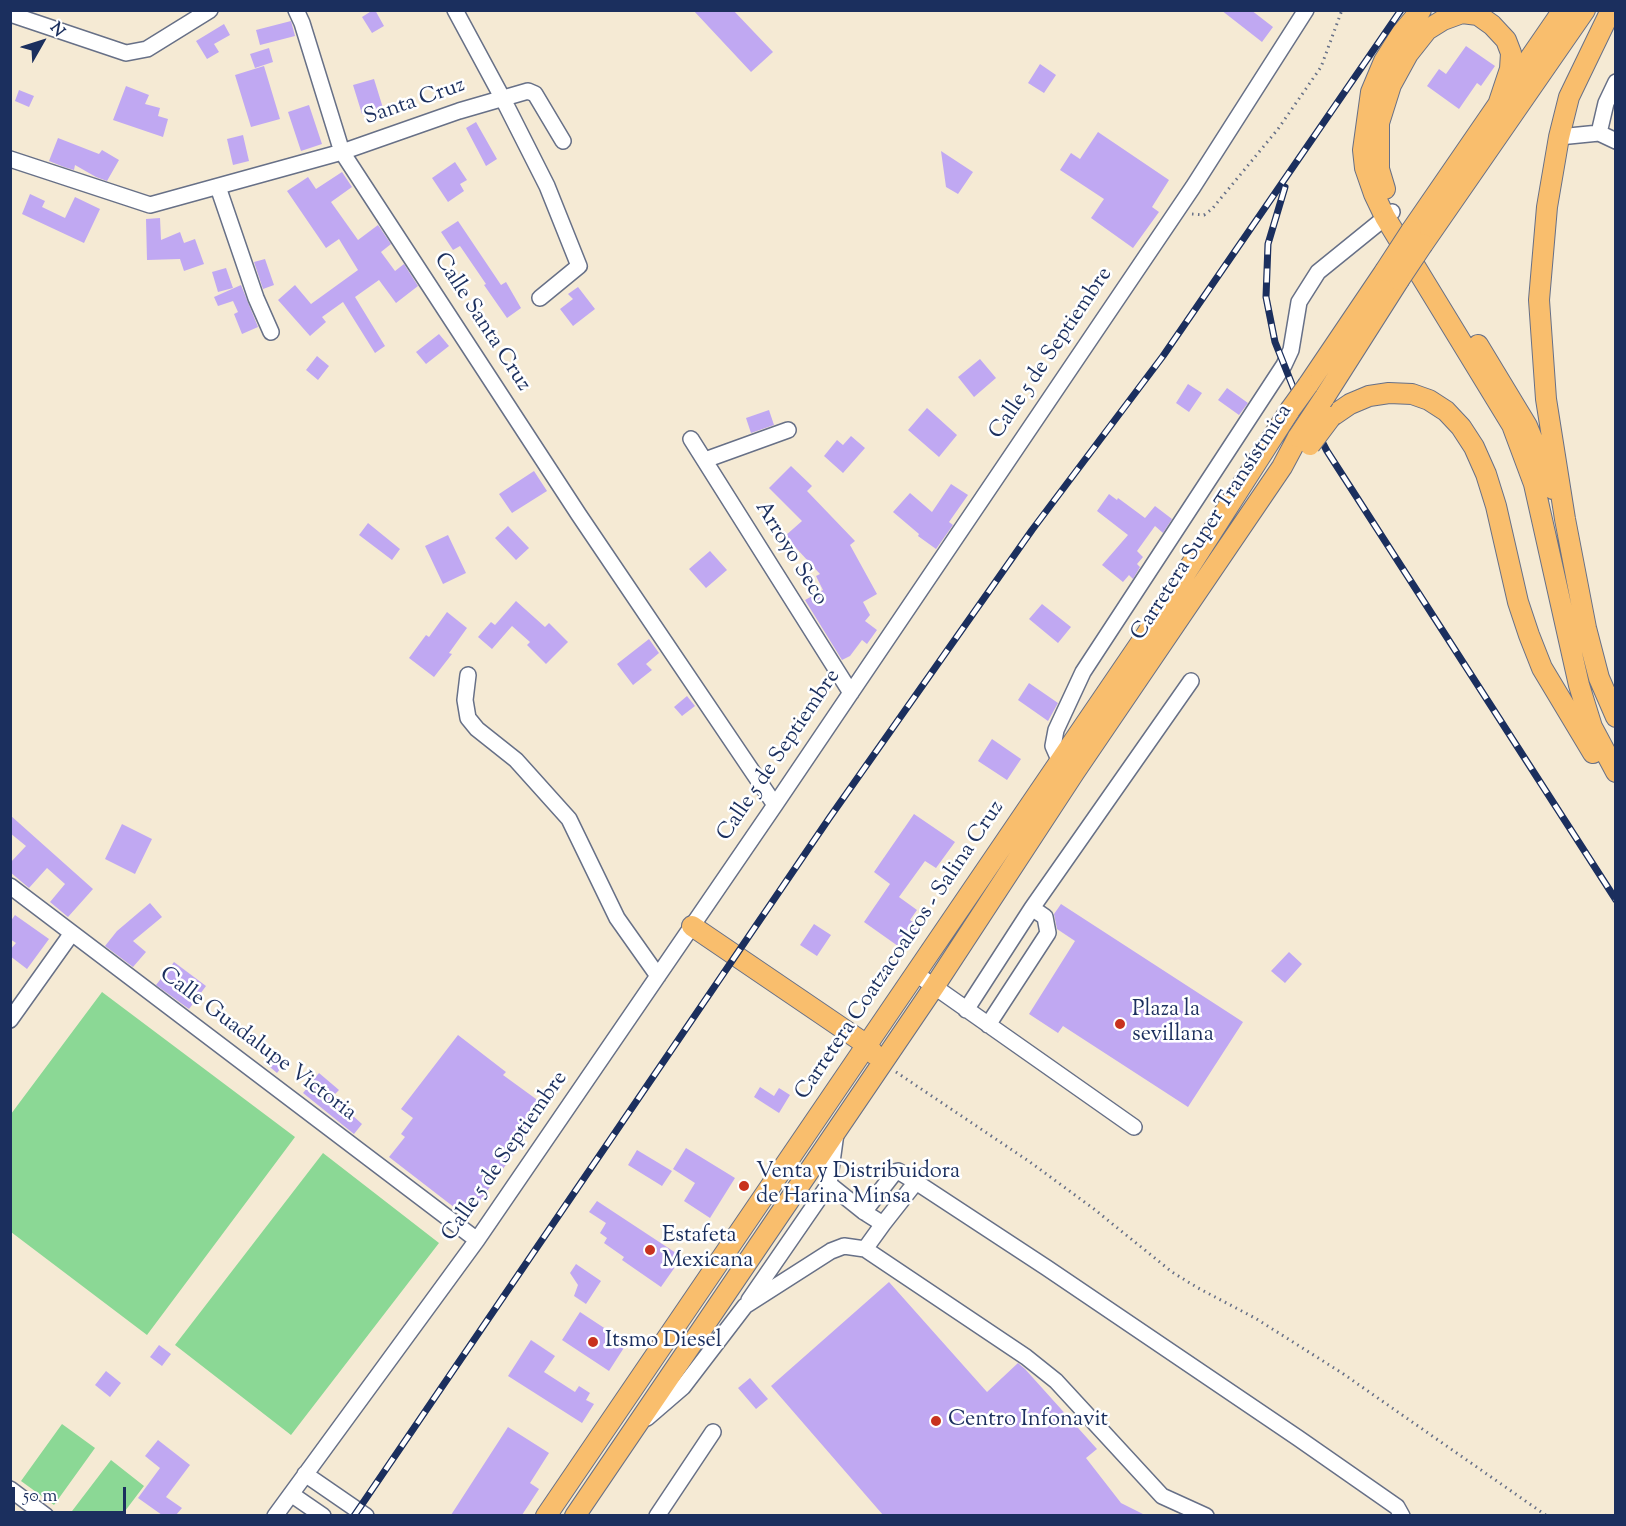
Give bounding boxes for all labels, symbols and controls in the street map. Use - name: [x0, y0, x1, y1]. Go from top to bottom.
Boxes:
- north arrow: [12, 12, 72, 72]
- text: N: [43, 18, 69, 43]
- street label: Santa Cruz: [361, 73, 469, 133]
- street label: Calle Santa Cruz: [426, 249, 536, 397]
- street label: Calle 5 de Septiembre: [985, 263, 1119, 445]
- street label: Carretera Super Transístmica: [1127, 400, 1299, 646]
- street label: Arroyo Seco: [748, 497, 832, 611]
- street label: Calle 5 de Septiembre: [713, 665, 847, 847]
- street label: Carretera Coatzacoalcos - Salina Cruz: [791, 796, 1011, 1106]
- street label: Calle Guadalupe Victoria: [153, 962, 361, 1128]
- place label: Plaza la sevillana: [1132, 998, 1214, 1050]
- marker: Plaza la sevillana: [1113, 1017, 1127, 1031]
- street label: Calle 5 de Septiembre: [437, 1067, 575, 1247]
- place label: Venta y Distribuidora de Harina Minsa: [756, 1160, 960, 1212]
- marker: Venta y Distribuidora de Harina Minsa: [737, 1179, 751, 1193]
- place label: Estafeta Mexicana: [662, 1224, 753, 1276]
- marker: Estafeta Mexicana: [643, 1243, 657, 1257]
- place label: Itsmo Diesel: [605, 1329, 722, 1355]
- marker: Itsmo Diesel: [586, 1335, 600, 1349]
- place label: Centro Infonavit: [948, 1408, 1108, 1434]
- marker: Centro Infonavit: [929, 1414, 943, 1428]
- scale bar: [15, 1475, 129, 1513]
- text: 50 m: [23, 1484, 57, 1510]

